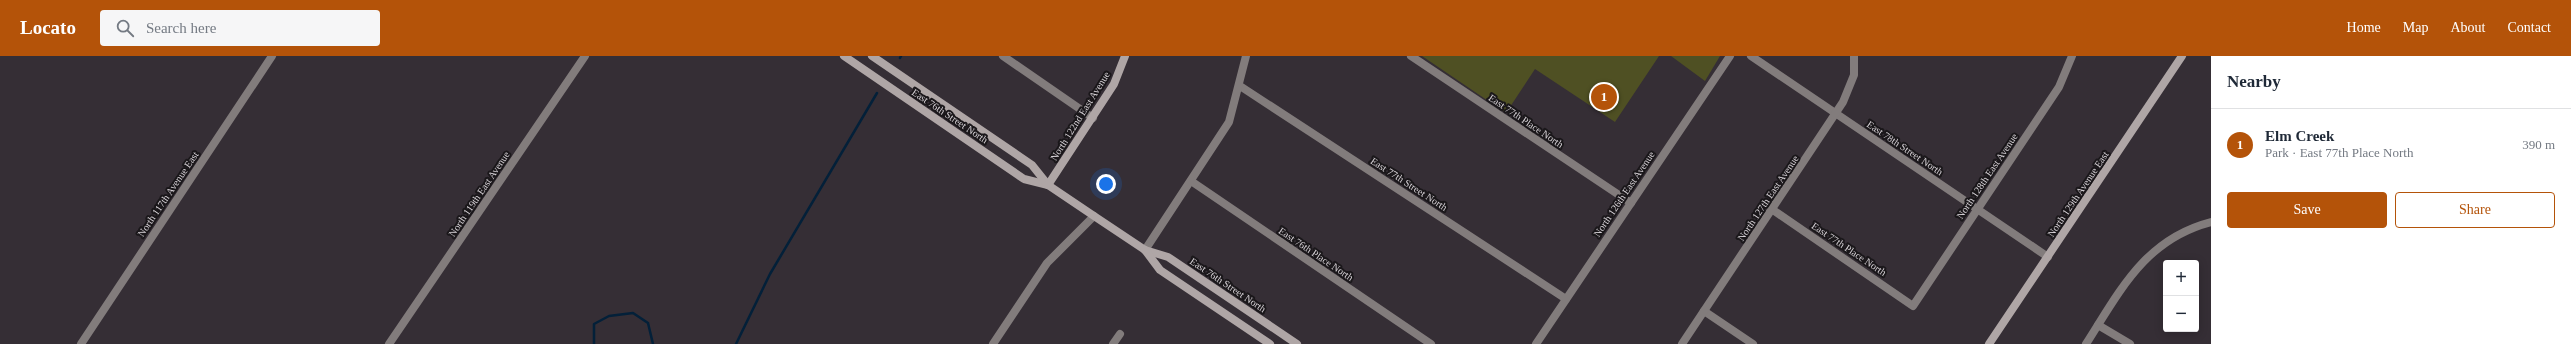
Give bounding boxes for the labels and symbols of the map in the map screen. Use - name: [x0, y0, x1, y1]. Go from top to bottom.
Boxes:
- street label: North 122nd East Avenue: [1048, 69, 1112, 163]
- pin: 1: [1591, 82, 1617, 112]
- street label: East 76th Street North: [910, 87, 990, 145]
- street label: East 77th Place North: [1487, 92, 1565, 150]
- street label: East 78th Street North: [1865, 119, 1945, 177]
- street label: North 128th East Avenue: [1954, 131, 2020, 221]
- street label: North 117th Avenue East: [135, 149, 201, 239]
- street label: North 119th East Avenue: [446, 149, 512, 239]
- street label: North 126th East Avenue: [1591, 149, 1657, 239]
- street label: North 129th Avenue East: [2045, 149, 2111, 239]
- street label: North 127th East Avenue: [1735, 153, 1801, 243]
- street label: East 77th Street North: [1369, 155, 1449, 213]
- your location: [1096, 174, 1116, 194]
- street label: East 77th Place North: [1810, 220, 1888, 278]
- street label: East 76th Place North: [1277, 225, 1355, 283]
- street label: East 76th Street North: [1188, 256, 1268, 314]

